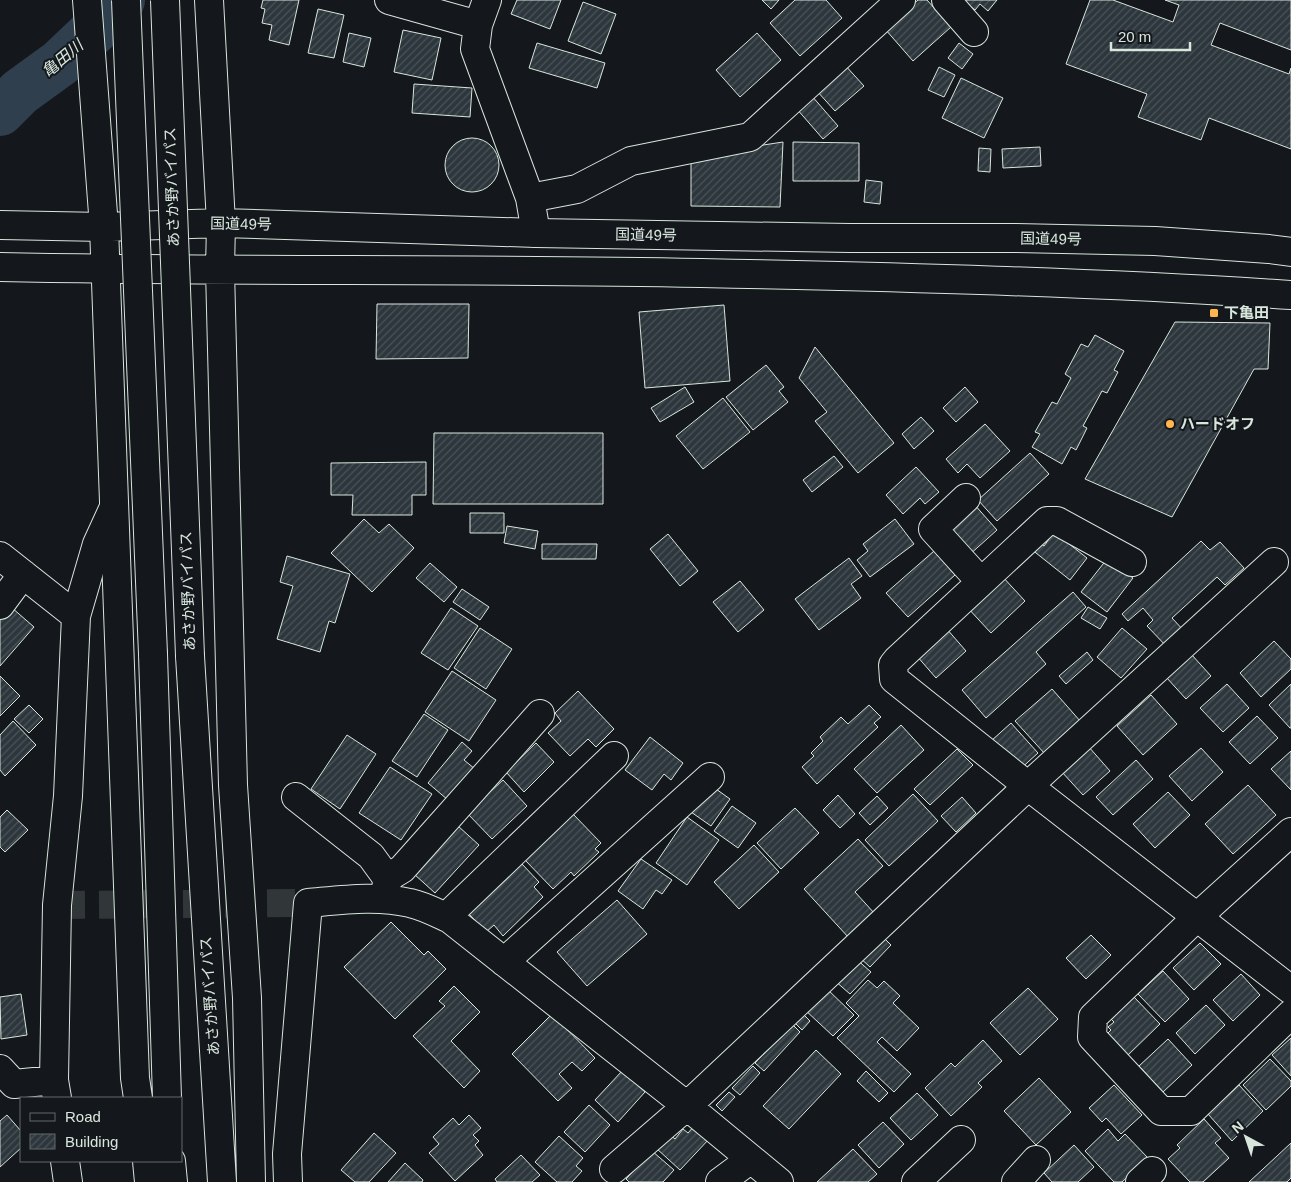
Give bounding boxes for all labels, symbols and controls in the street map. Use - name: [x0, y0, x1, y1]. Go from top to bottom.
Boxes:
- scale bar: [1111, 20, 1190, 52]
- text: 20 m: [1118, 28, 1151, 45]
- water label: 亀田川: [38, 35, 88, 80]
- street label: あさか野バイパス: [161, 127, 182, 247]
- street label: 国道49号: [210, 214, 272, 233]
- street label: 国道49号: [615, 225, 677, 244]
- street label: 国道49号: [1020, 229, 1082, 248]
- place label: 下亀田: [1224, 304, 1269, 321]
- marker: 下亀田: [1208, 307, 1220, 319]
- place label: ハードオフ: [1180, 415, 1255, 432]
- marker: ハードオフ: [1164, 418, 1176, 430]
- street label: あさか野バイパス: [177, 531, 198, 651]
- street label: あさか野バイパス: [197, 936, 222, 1056]
- legend: [20, 1097, 182, 1162]
- text: Road: [65, 1108, 101, 1125]
- north arrow: [1221, 1112, 1271, 1162]
- text: N: [1229, 1118, 1247, 1136]
- text: Building: [65, 1133, 118, 1150]

